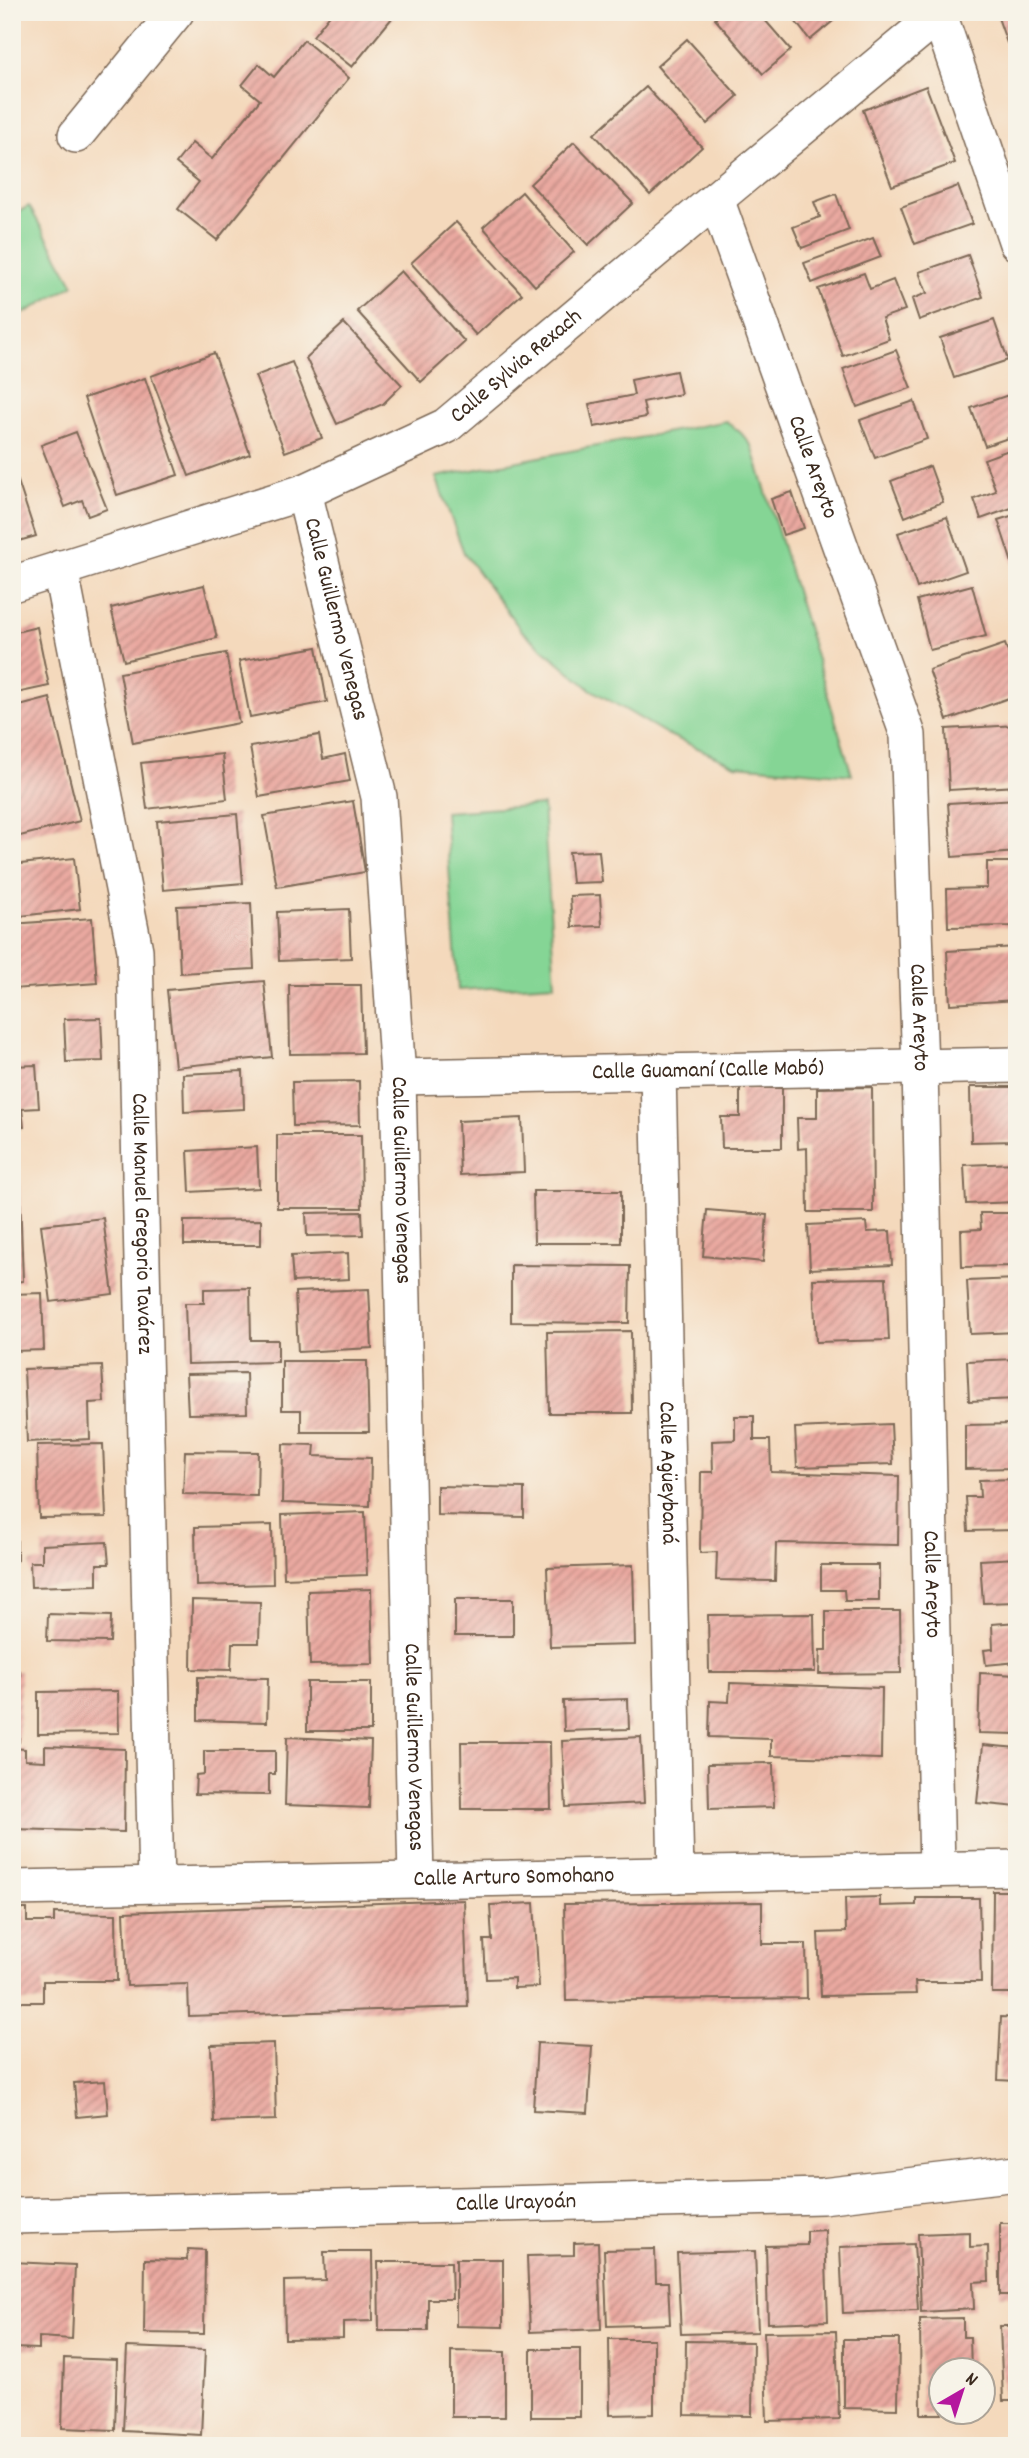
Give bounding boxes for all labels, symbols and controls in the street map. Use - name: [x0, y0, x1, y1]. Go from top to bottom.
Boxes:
- street label: Calle Sylvia Rexach: [443, 301, 590, 432]
- street label: Calle Areyto: [778, 411, 846, 524]
- street label: Calle Guillermo Venegas: [294, 514, 376, 724]
- street label: Calle Areyto: [900, 963, 937, 1072]
- street label: Calle Guamaní (Calle Mabó): [592, 1052, 824, 1090]
- street label: Calle Guillermo Venegas: [381, 1076, 419, 1285]
- street label: Calle Manuel Gregorio Tavárez: [122, 1092, 161, 1355]
- street label: Calle Agüeybaná: [649, 1401, 685, 1545]
- street label: Calle Areyto: [913, 1530, 949, 1639]
- street label: Calle Guillermo Venegas: [394, 1643, 432, 1851]
- street label: Calle Arturo Somohano: [413, 1860, 615, 1897]
- street label: Calle Urayoán: [455, 2186, 577, 2222]
- north arrow: [928, 2356, 998, 2426]
- text: N: [958, 2367, 983, 2394]

